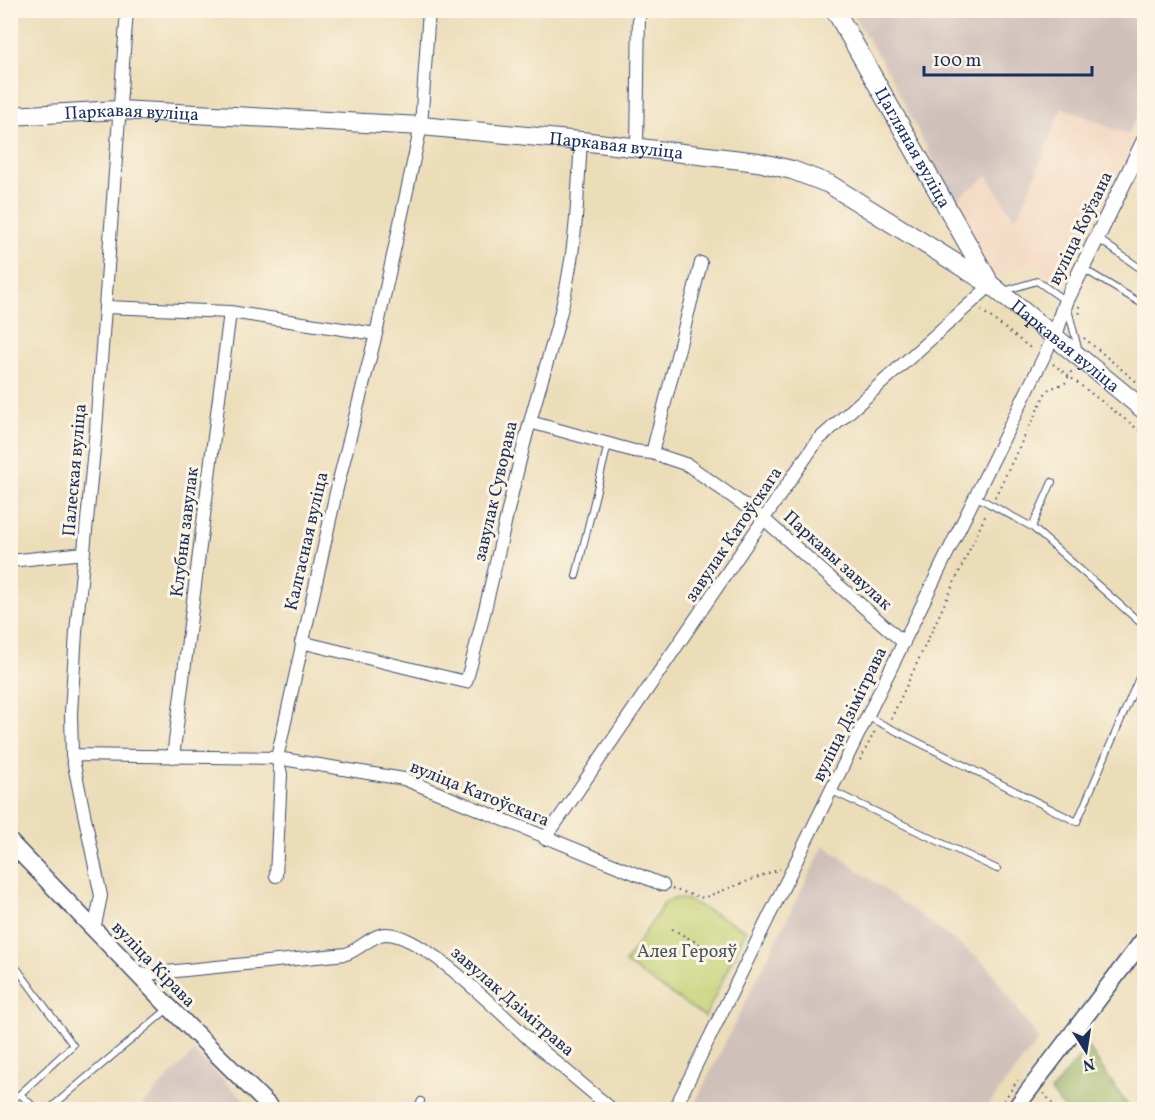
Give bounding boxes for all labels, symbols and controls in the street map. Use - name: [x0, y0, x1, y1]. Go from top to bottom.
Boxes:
- scale bar: [924, 39, 1092, 77]
- text: 100 m: [933, 49, 982, 74]
- street label: Цагляная вуліца: [867, 83, 956, 213]
- street label: Паркавая вуліца: [64, 99, 200, 128]
- street label: Паркавая вуліца: [548, 127, 685, 167]
- street label: вуліца Коўзана: [1043, 167, 1120, 290]
- street label: Паркавая вуліца: [1004, 295, 1125, 399]
- street label: Палеская вуліца: [57, 403, 94, 538]
- street label: завулак Суворава: [468, 419, 525, 564]
- street label: завулак Катоўскага: [680, 462, 789, 607]
- street label: Клубны завулак: [165, 465, 206, 599]
- street label: Калгасная вуліца: [279, 469, 336, 613]
- street label: Паркавы завулак: [777, 505, 897, 617]
- street label: вуліца Дзімітрава: [807, 643, 894, 786]
- street label: вуліца Катоўскага: [406, 755, 553, 834]
- street label: вуліца Кірава: [105, 916, 201, 1014]
- park label: Алея Герояў: [637, 940, 737, 965]
- street label: завулак Дзімітрава: [445, 941, 579, 1063]
- north arrow: [1056, 1021, 1116, 1081]
- text: N: [1080, 1052, 1097, 1076]

